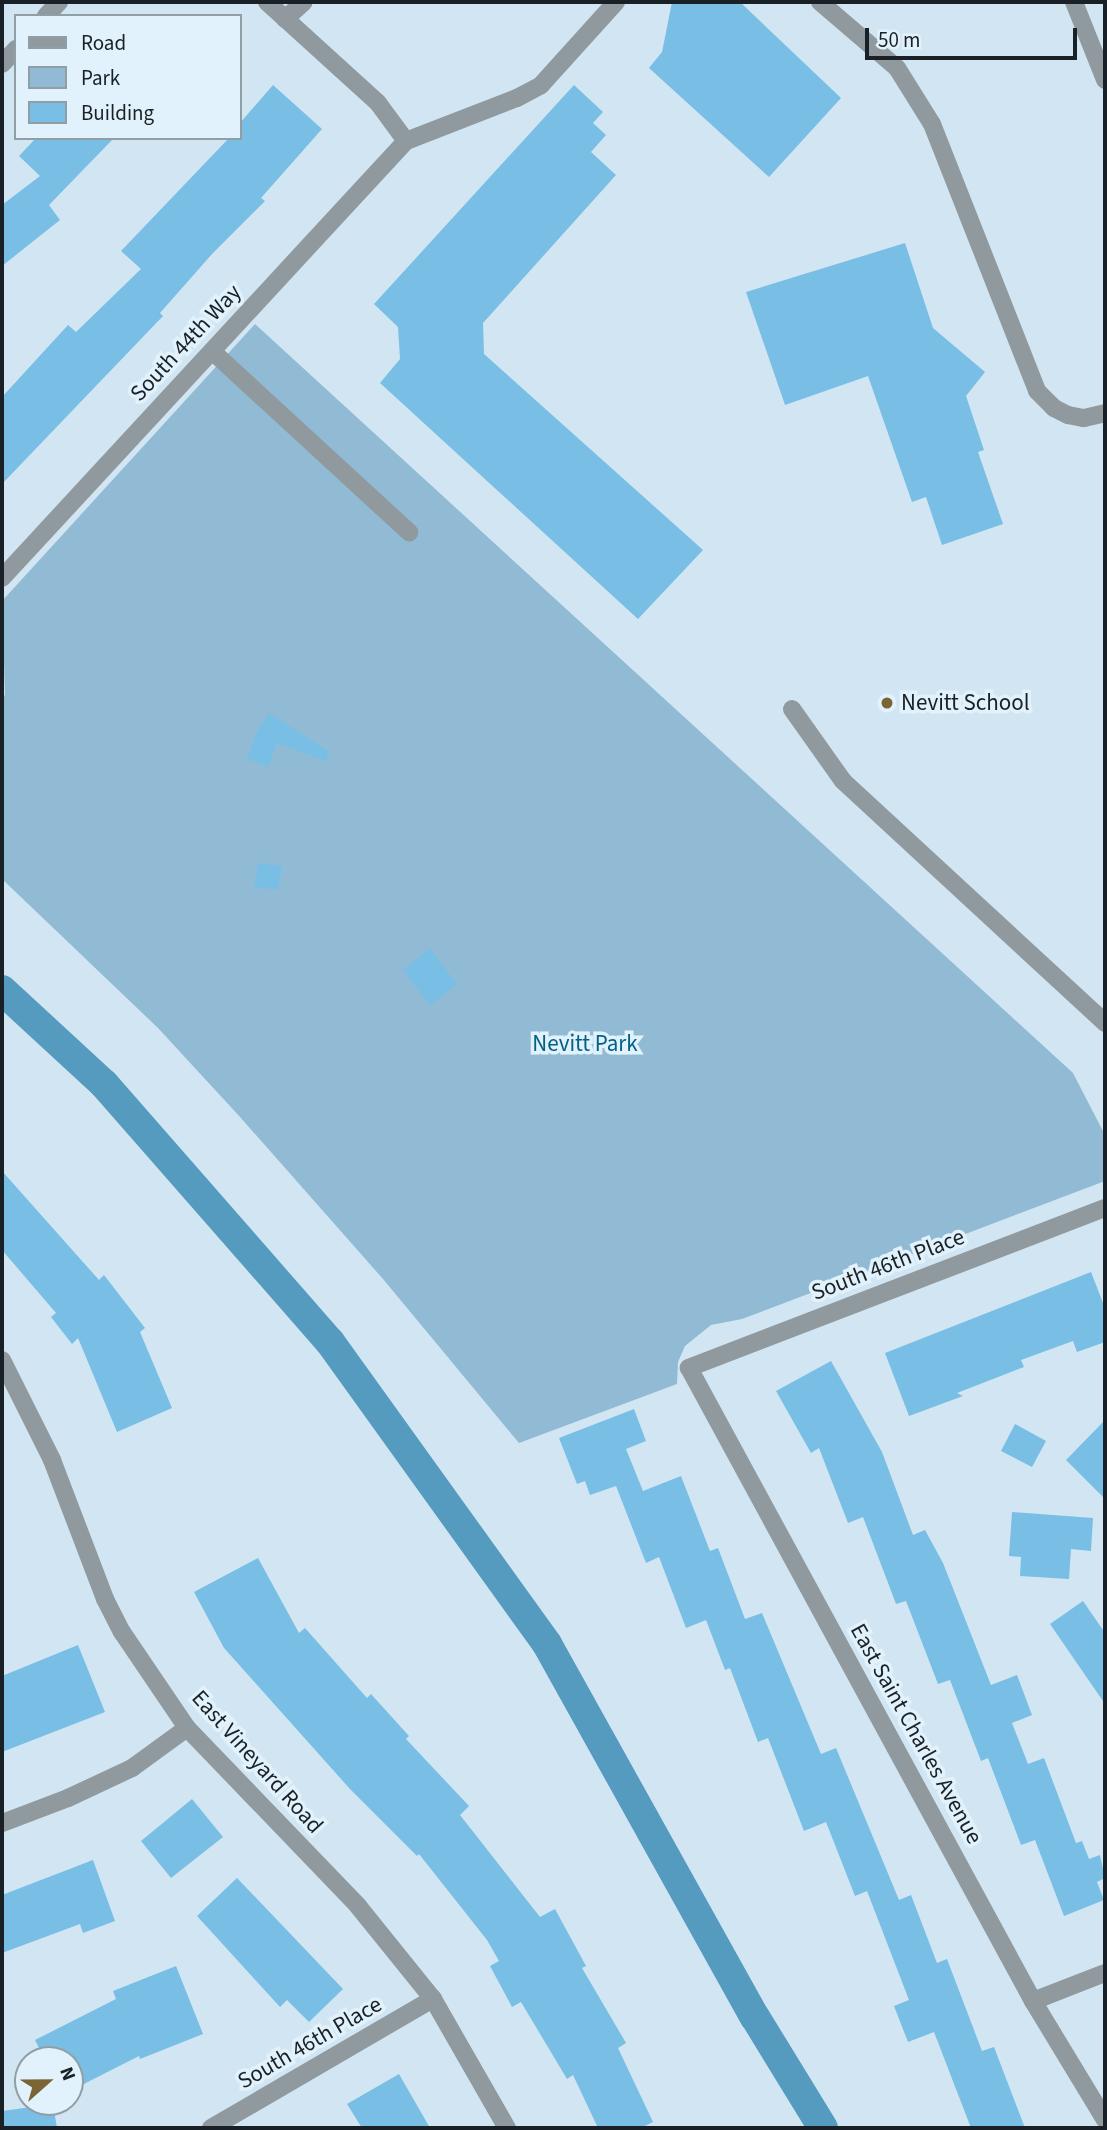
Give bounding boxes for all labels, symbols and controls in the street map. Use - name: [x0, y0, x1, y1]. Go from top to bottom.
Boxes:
- legend: [14, 14, 242, 140]
- scale bar: [869, 14, 1081, 58]
- text: 50 m: [878, 25, 920, 55]
- text: Road: [81, 28, 126, 58]
- text: Park: [81, 63, 120, 93]
- text: Building: [81, 98, 154, 128]
- street label: South 44th Way: [125, 279, 247, 407]
- place label: Nevitt School: [901, 689, 1030, 717]
- marker: Nevitt School: [879, 695, 895, 711]
- park label: Nevitt Park: [532, 1030, 638, 1058]
- street label: South 46th Place: [808, 1223, 968, 1307]
- street label: East Saint Charles Avenue: [844, 1619, 988, 1849]
- street label: East Vineyard Road: [185, 1685, 329, 1839]
- street label: South 46th Place: [233, 1991, 387, 2095]
- north arrow: [14, 2046, 84, 2116]
- text: N: [52, 2063, 82, 2085]

